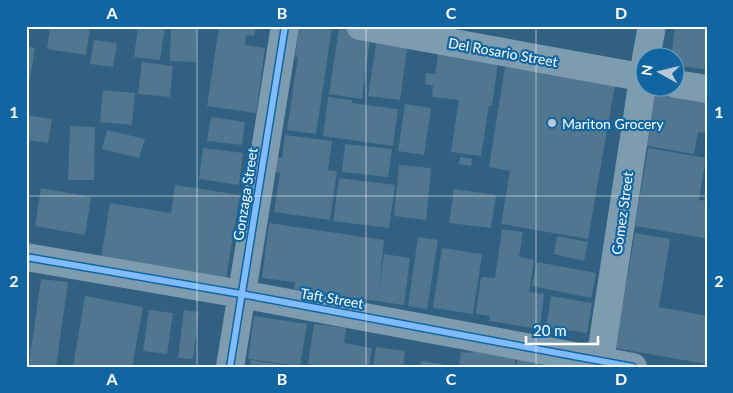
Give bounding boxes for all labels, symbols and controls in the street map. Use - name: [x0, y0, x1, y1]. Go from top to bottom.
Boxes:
- text: A: [105, 3, 118, 22]
- text: B: [277, 3, 287, 22]
- text: C: [446, 3, 457, 22]
- text: D: [615, 3, 627, 22]
- street label: Del Rosario Street: [447, 34, 559, 70]
- north arrow: [636, 48, 686, 98]
- text: N: [637, 64, 656, 77]
- text: 1: [9, 102, 19, 121]
- text: 1: [714, 102, 724, 121]
- place label: Mariton Grocery: [562, 115, 664, 132]
- marker: Mariton Grocery: [546, 117, 558, 129]
- street label: Gonzaga Street: [229, 146, 261, 242]
- street label: Gomez Street: [608, 170, 636, 256]
- text: 2: [9, 271, 19, 290]
- text: 2: [714, 271, 724, 290]
- street label: Taft Street: [299, 284, 365, 312]
- scale bar: [526, 313, 598, 345]
- text: 20 m: [533, 321, 567, 339]
- text: A: [105, 369, 118, 388]
- text: B: [277, 369, 287, 388]
- text: C: [446, 369, 457, 388]
- text: D: [615, 369, 627, 388]

